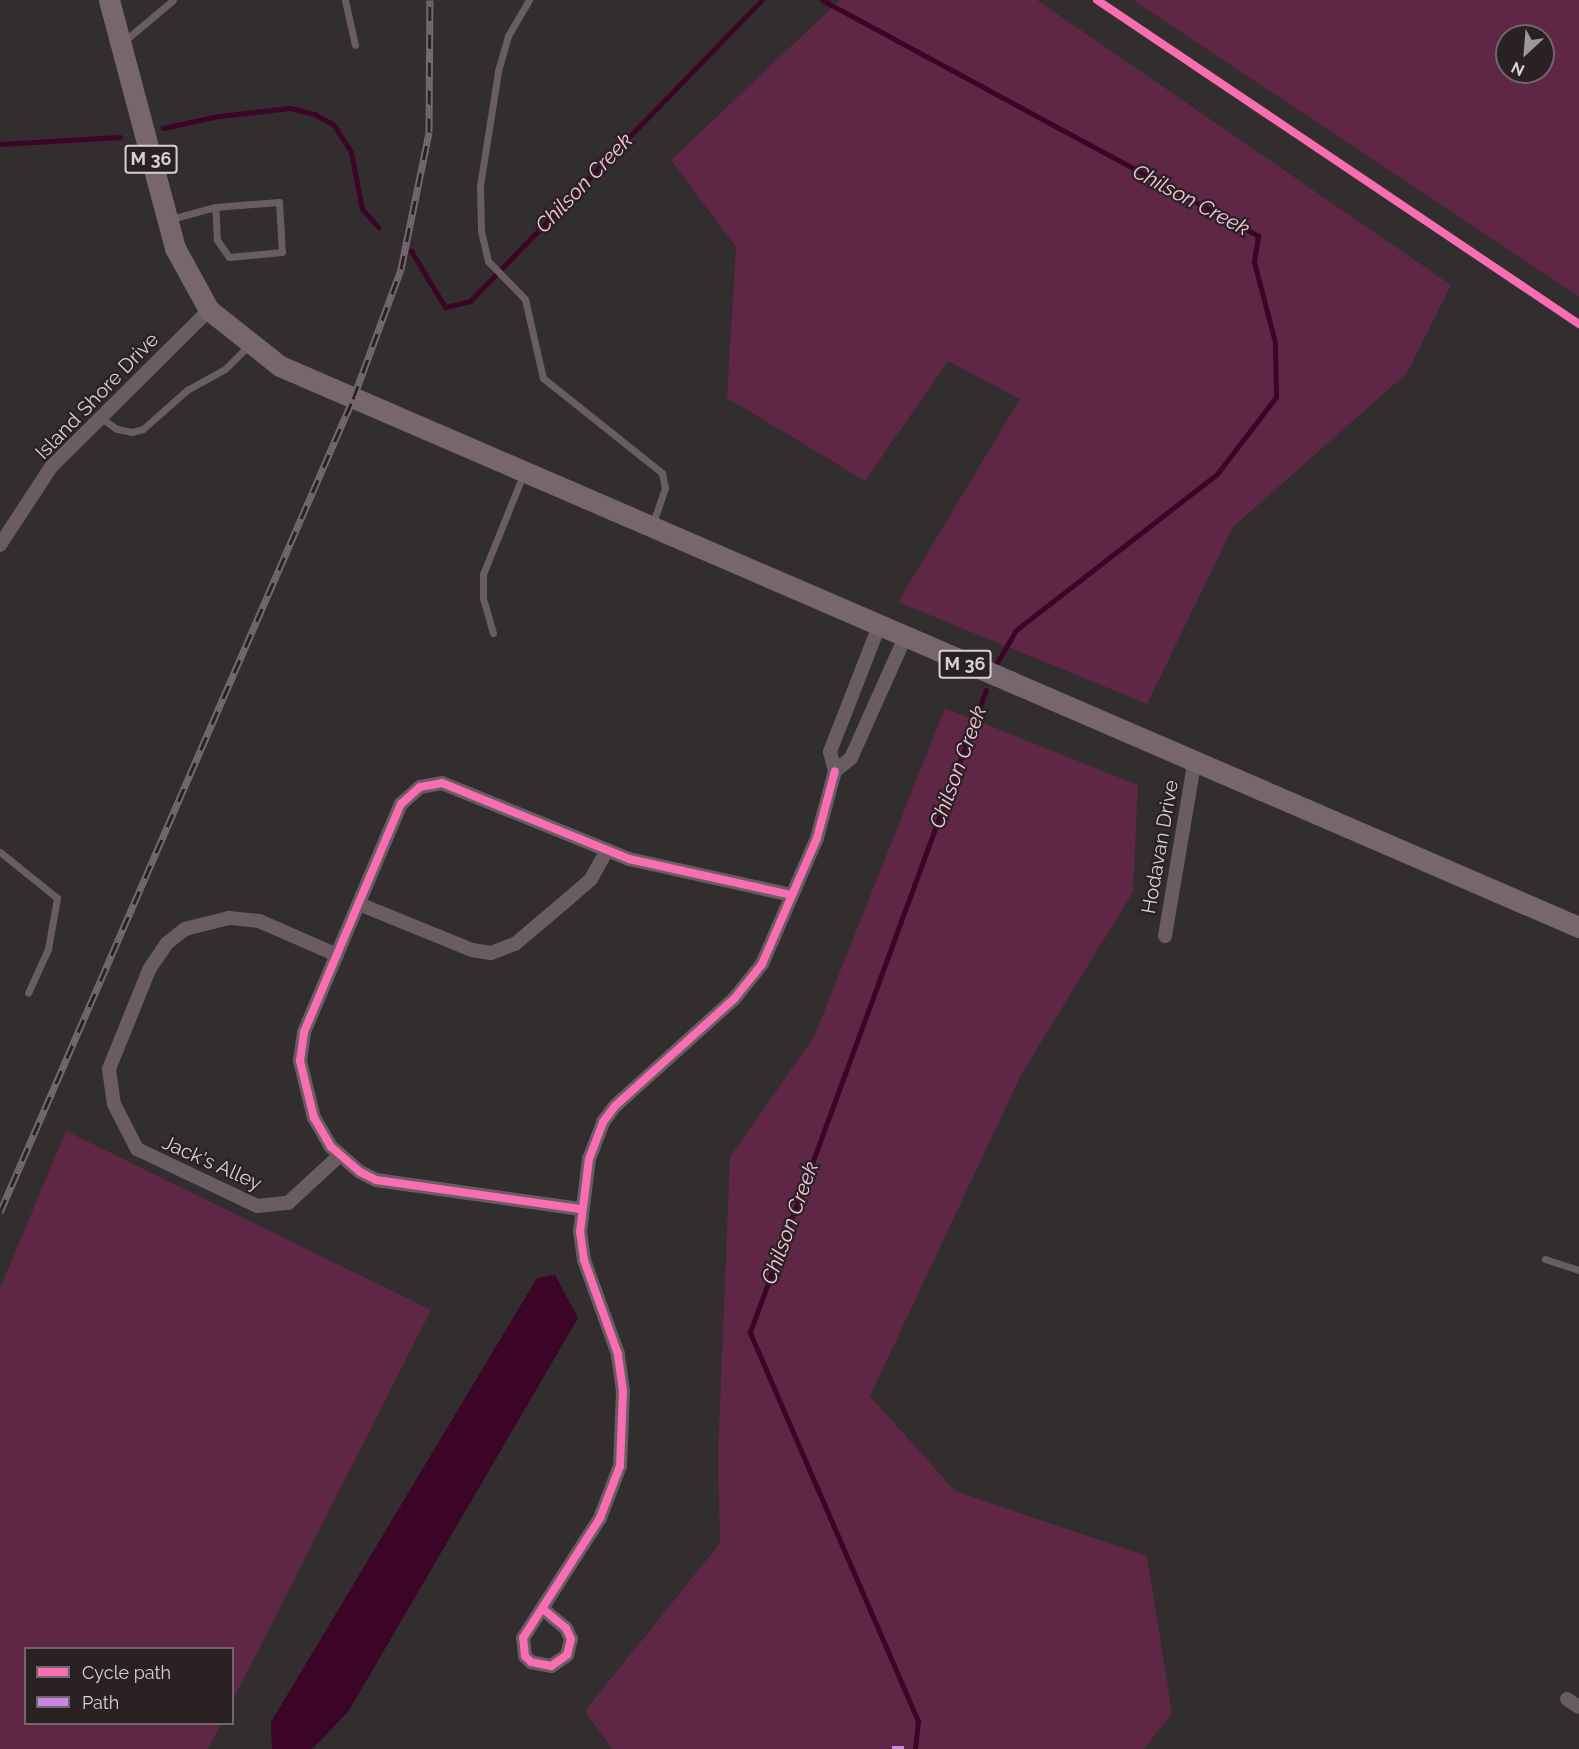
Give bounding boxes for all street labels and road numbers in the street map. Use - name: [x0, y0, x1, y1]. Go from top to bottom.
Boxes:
- road number: M 36: [124, 144, 178, 174]
- street label: Island Shore Drive: [30, 328, 164, 464]
- road number: M 36: [938, 649, 992, 679]
- street label: Hodavan Drive: [1136, 778, 1184, 916]
- street label: Jack's Alley: [158, 1130, 266, 1196]

